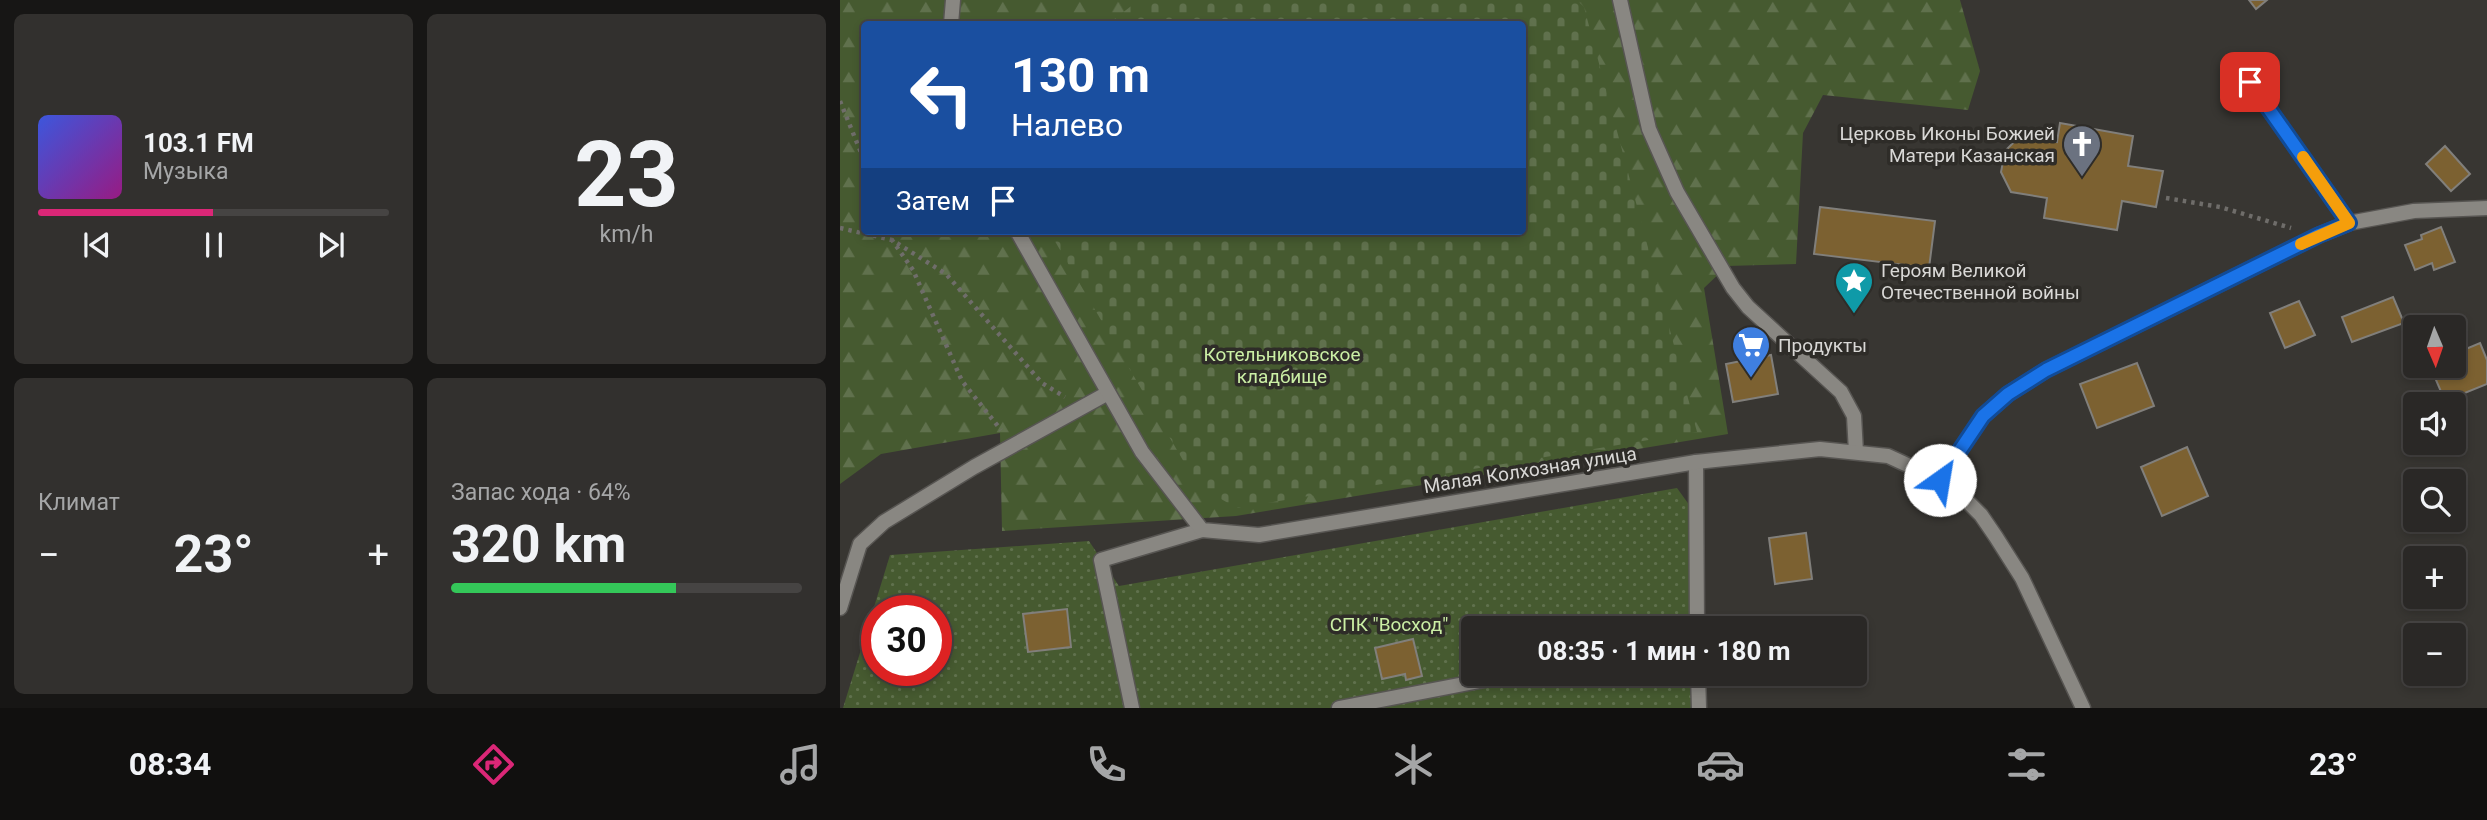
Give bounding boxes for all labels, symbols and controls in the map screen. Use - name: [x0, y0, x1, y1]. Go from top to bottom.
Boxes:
- text: 130 m: [1011, 47, 1150, 104]
- icon: left: [896, 49, 987, 140]
- pin: [2220, 52, 2280, 112]
- icon: arrive: [2231, 63, 2269, 101]
- text: Налево: [1011, 106, 1123, 144]
- text: 23: [574, 122, 679, 228]
- place label: Церковь Иконы Божией Матери Казанская: [1839, 122, 2055, 167]
- church icon: Церковь Иконы Божией Матери Казанская: [2061, 123, 2103, 178]
- text: 103.1 FM: [143, 128, 254, 158]
- text: Музыка: [143, 158, 228, 185]
- icon: arrive: [984, 182, 1022, 220]
- text: Затем: [896, 186, 970, 216]
- text: km/h: [600, 221, 654, 248]
- icon: previous: [78, 226, 116, 264]
- icon: pause: [195, 226, 233, 264]
- icon: next: [312, 226, 350, 264]
- place label: Героям Великой Отечественной войны: [1881, 259, 2080, 304]
- place icon: Героям Великой Отечественной войны: [1833, 260, 1875, 315]
- north arrow: [2403, 315, 2466, 378]
- map controls: [2403, 315, 2466, 686]
- supermarket icon: Продукты: [1730, 324, 1772, 379]
- place label: Продукты: [1778, 334, 1867, 357]
- park label: Котельниковское кладбище: [1204, 343, 1361, 388]
- button: sound: [2403, 392, 2466, 455]
- street label: Малая Колхозная улица: [1422, 442, 1638, 498]
- position arrow: [1903, 443, 1977, 517]
- button: search: [2403, 469, 2466, 532]
- text: Запас хода · 64%: [451, 479, 631, 506]
- text: Климат: [38, 489, 120, 516]
- text: 320 km: [451, 514, 626, 575]
- text: 23°: [174, 524, 254, 585]
- text: −: [38, 533, 60, 577]
- text: +: [367, 533, 389, 577]
- button: +: [2403, 546, 2466, 609]
- speed limit sign: 30: [861, 595, 952, 686]
- park label: СПК "Восход": [1330, 613, 1448, 636]
- button: −: [2403, 623, 2466, 686]
- text: 08:35 · 1 мин · 180 m: [1538, 636, 1790, 666]
- icon: directions: [469, 740, 518, 789]
- icon: music: [776, 740, 825, 789]
- icon: phone: [1082, 740, 1131, 789]
- icon: climate: [1389, 740, 1438, 789]
- icon: car: [1696, 740, 1745, 789]
- icon: filters: [2002, 740, 2051, 789]
- text: 08:34: [129, 745, 211, 783]
- text: 23°: [2309, 745, 2358, 783]

